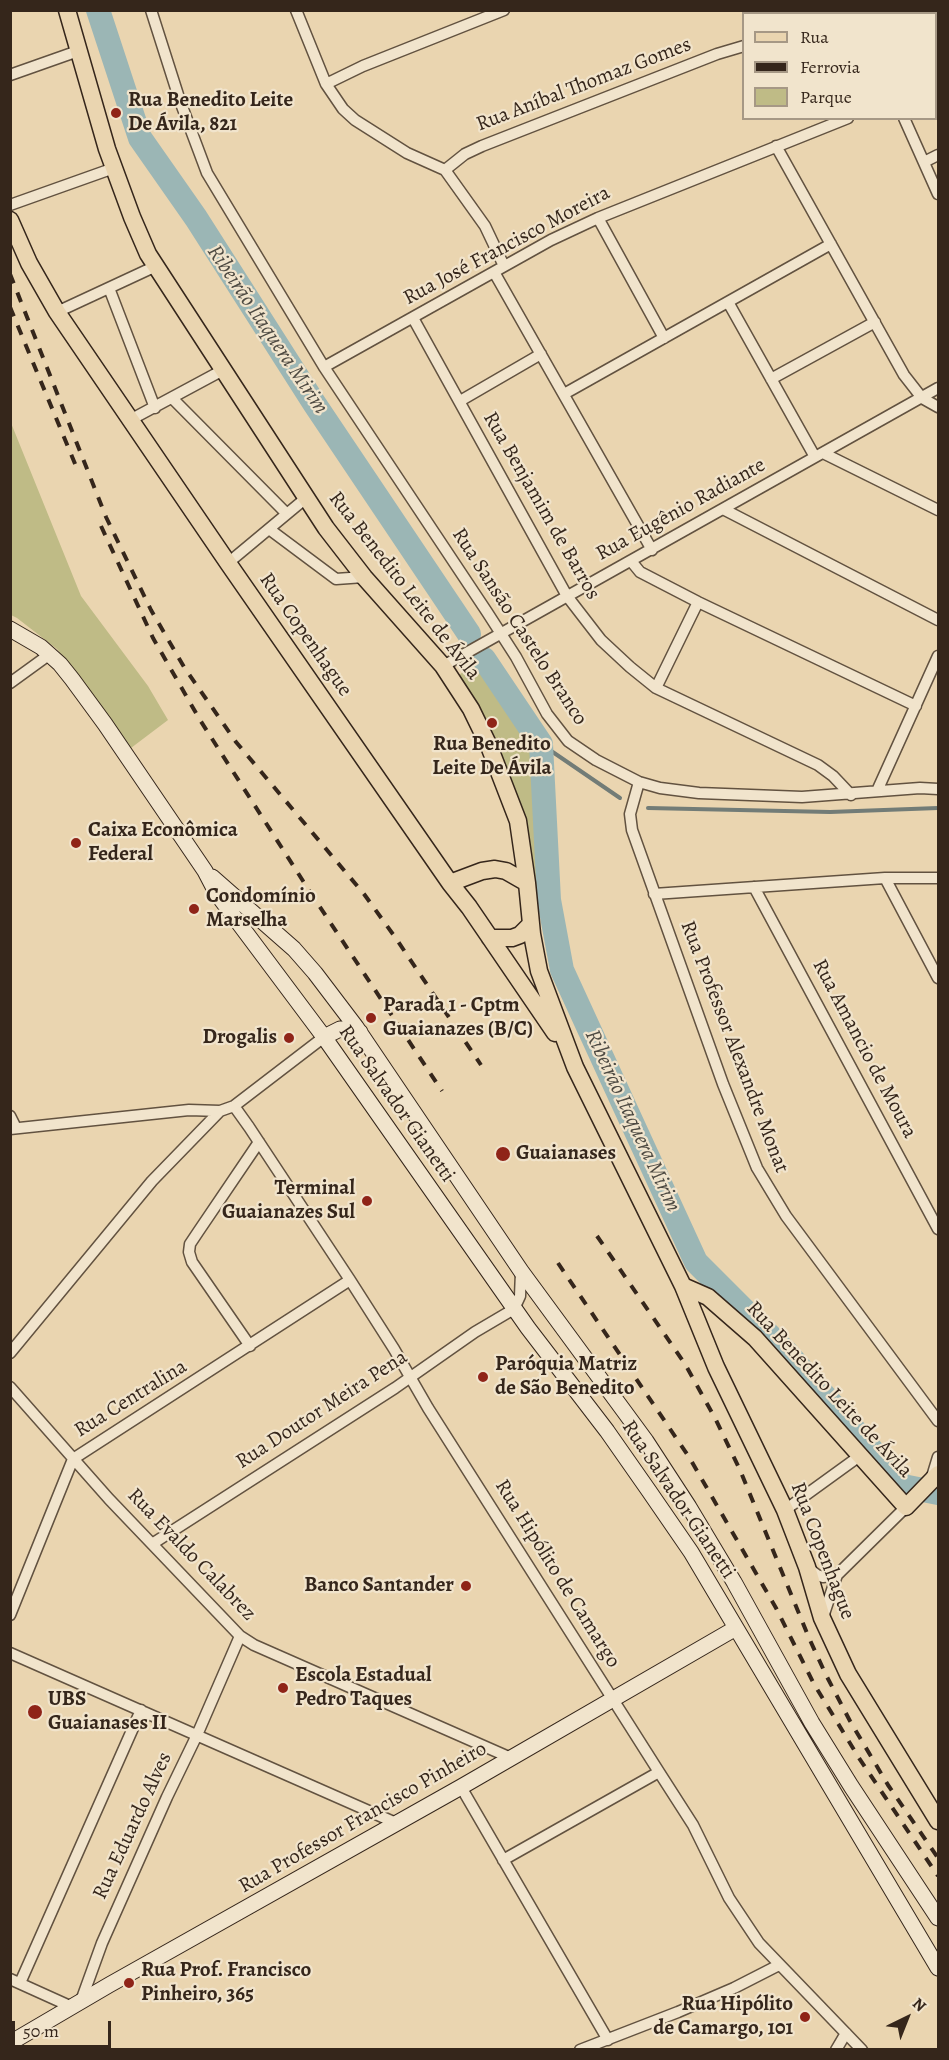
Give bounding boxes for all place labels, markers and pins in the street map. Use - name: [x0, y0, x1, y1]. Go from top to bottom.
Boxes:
- place label: Rua Benedito Leite De Ávila, 821: [128, 88, 293, 138]
- marker: Rua Benedito Leite De Ávila, 821: [109, 106, 123, 120]
- marker: Rua Benedito Leite De Ávila: [485, 716, 499, 730]
- place label: Rua Benedito Leite De Ávila: [432, 732, 552, 782]
- place label: Caixa Econômica Federal: [88, 818, 238, 868]
- marker: Caixa Econômica Federal: [69, 836, 83, 850]
- place label: Condomínio Marselha: [206, 884, 316, 934]
- marker: Condomínio Marselha: [187, 902, 201, 916]
- place label: Parada 1 - Cptm Guaianazes (B/C): [383, 993, 533, 1043]
- marker: Parada 1 - Cptm Guaianazes (B/C): [364, 1011, 378, 1025]
- place label: Drogalis: [202, 1025, 277, 1051]
- marker: Drogalis: [282, 1031, 296, 1045]
- place label: Guaianases: [516, 1141, 616, 1167]
- marker: Guaianases: [494, 1145, 512, 1163]
- place label: Terminal Guaianazes Sul: [222, 1176, 355, 1226]
- marker: Terminal Guaianazes Sul: [360, 1194, 374, 1208]
- place label: Paróquia Matriz de São Benedito: [495, 1352, 637, 1402]
- marker: Paróquia Matriz de São Benedito: [476, 1370, 490, 1384]
- place label: Banco Santander: [304, 1573, 454, 1599]
- marker: Banco Santander: [459, 1579, 473, 1593]
- place label: Escola Estadual Pedro Taques: [295, 1663, 432, 1713]
- marker: Escola Estadual Pedro Taques: [276, 1681, 290, 1695]
- place label: UBS Guaianases II: [48, 1687, 167, 1737]
- marker: UBS Guaianases II: [26, 1703, 44, 1721]
- place label: Rua Prof. Francisco Pinheiro, 365: [141, 1958, 311, 2008]
- marker: Rua Prof. Francisco Pinheiro, 365: [122, 1976, 136, 1990]
- place label: Rua Hipólito de Camargo, 101: [653, 1992, 793, 2042]
- marker: Rua Hipólito de Camargo, 101: [798, 2010, 812, 2024]

